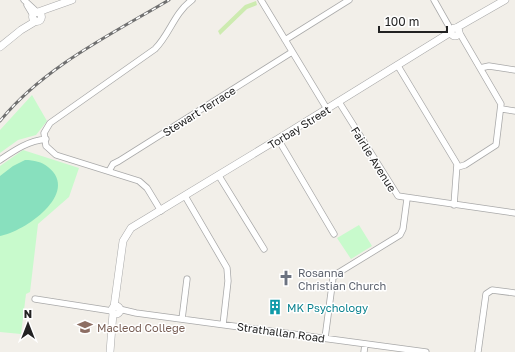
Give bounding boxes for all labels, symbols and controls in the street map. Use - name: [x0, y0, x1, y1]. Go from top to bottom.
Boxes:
- scale bar: [379, 8, 447, 34]
- text: 100 m: [385, 14, 419, 29]
- street label: Stewart Terrace: [160, 83, 238, 139]
- street label: Torbay Street: [265, 103, 333, 151]
- street label: Fairlie Avenue: [349, 124, 399, 194]
- place label: Rosanna Christian Church: [298, 266, 386, 292]
- church icon: Rosanna Christian Church: [277, 269, 295, 287]
- building icon: MK Psychology: [266, 298, 284, 316]
- place label: MK Psychology: [287, 301, 368, 314]
- north arrow: [8, 304, 48, 344]
- text: N: [24, 307, 32, 320]
- school or university icon: Macleod College: [76, 318, 94, 336]
- street label: Strathallan Road: [236, 319, 326, 345]
- place label: Macleod College: [97, 321, 185, 334]

